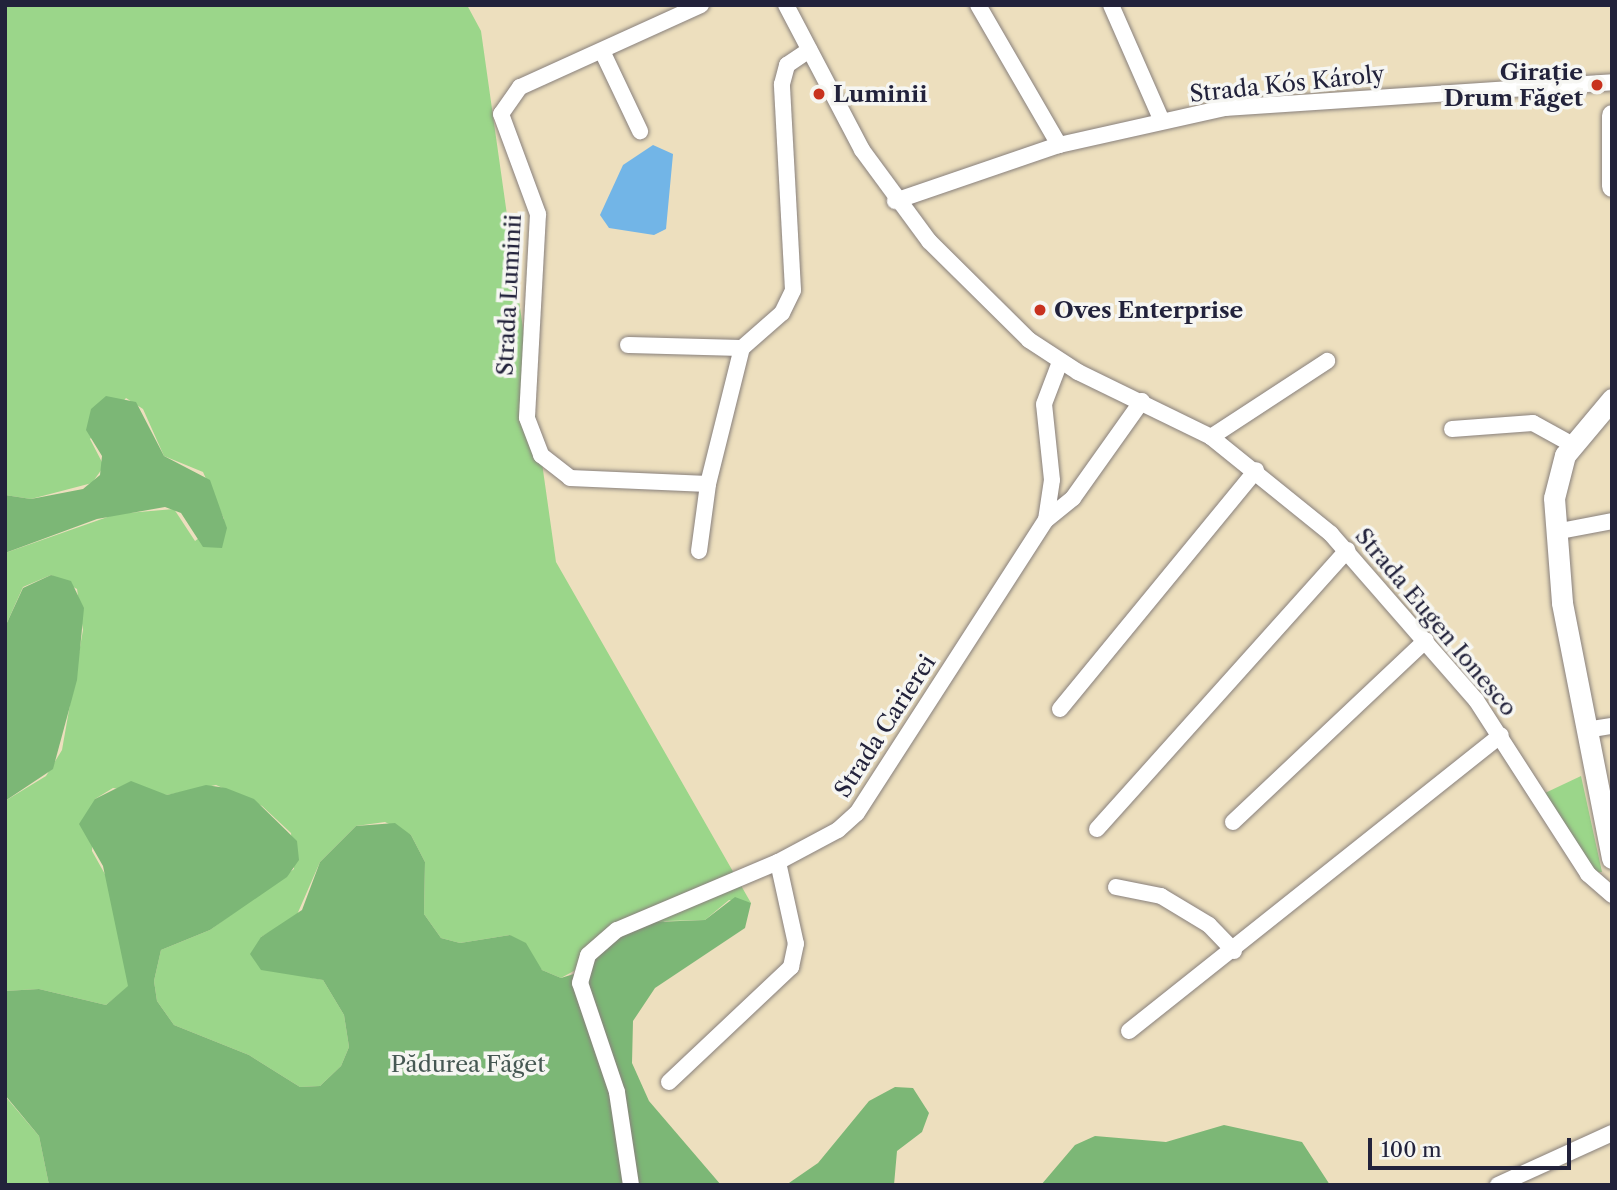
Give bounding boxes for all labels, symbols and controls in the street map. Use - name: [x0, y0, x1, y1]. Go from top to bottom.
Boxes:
- place label: Girație Drum Făget: [1444, 58, 1583, 112]
- street label: Strada Kós Károly: [1188, 60, 1386, 108]
- marker: Girație Drum Făget: [1589, 77, 1605, 93]
- place label: Luminii: [833, 80, 927, 108]
- marker: Luminii: [811, 86, 827, 102]
- street label: Strada Luminii: [491, 213, 527, 377]
- place label: Oves Enterprise: [1054, 296, 1243, 324]
- marker: Oves Enterprise: [1032, 302, 1048, 318]
- street label: Strada Eugen Ionesco: [1349, 522, 1523, 722]
- street label: Strada Carierei: [829, 649, 941, 803]
- park label: Pădurea Făget: [391, 1050, 545, 1078]
- scale bar: [1372, 1124, 1575, 1168]
- text: 100 m: [1381, 1137, 1442, 1162]

